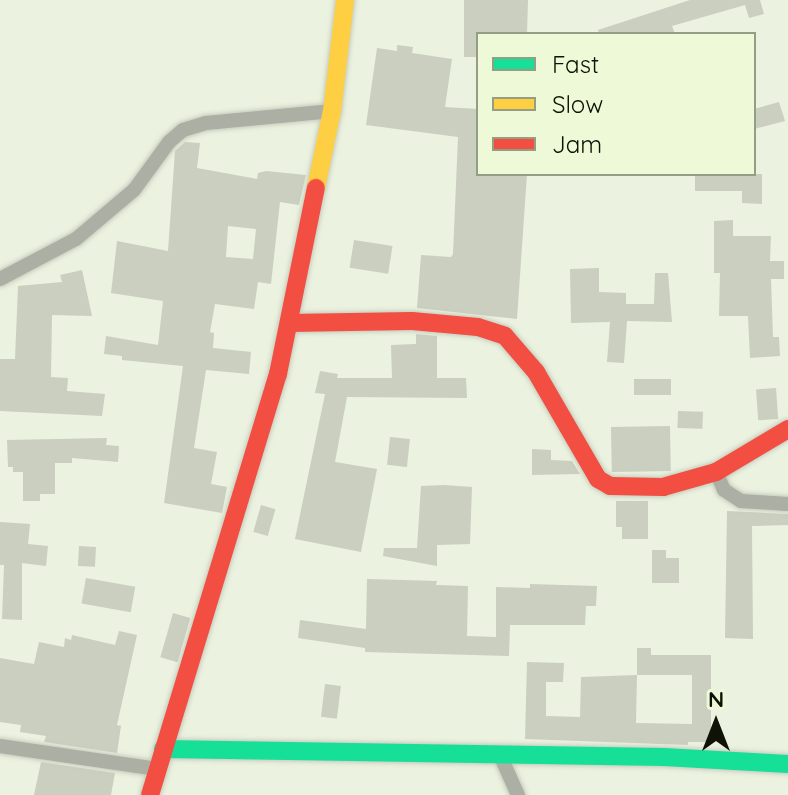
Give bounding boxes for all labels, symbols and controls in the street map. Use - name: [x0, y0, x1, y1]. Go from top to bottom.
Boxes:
- legend: [476, 32, 756, 176]
- text: Fast: [552, 49, 599, 79]
- text: Slow: [552, 89, 603, 119]
- text: Jam: [552, 129, 602, 159]
- north arrow: [676, 683, 756, 763]
- text: N: [708, 685, 724, 713]

